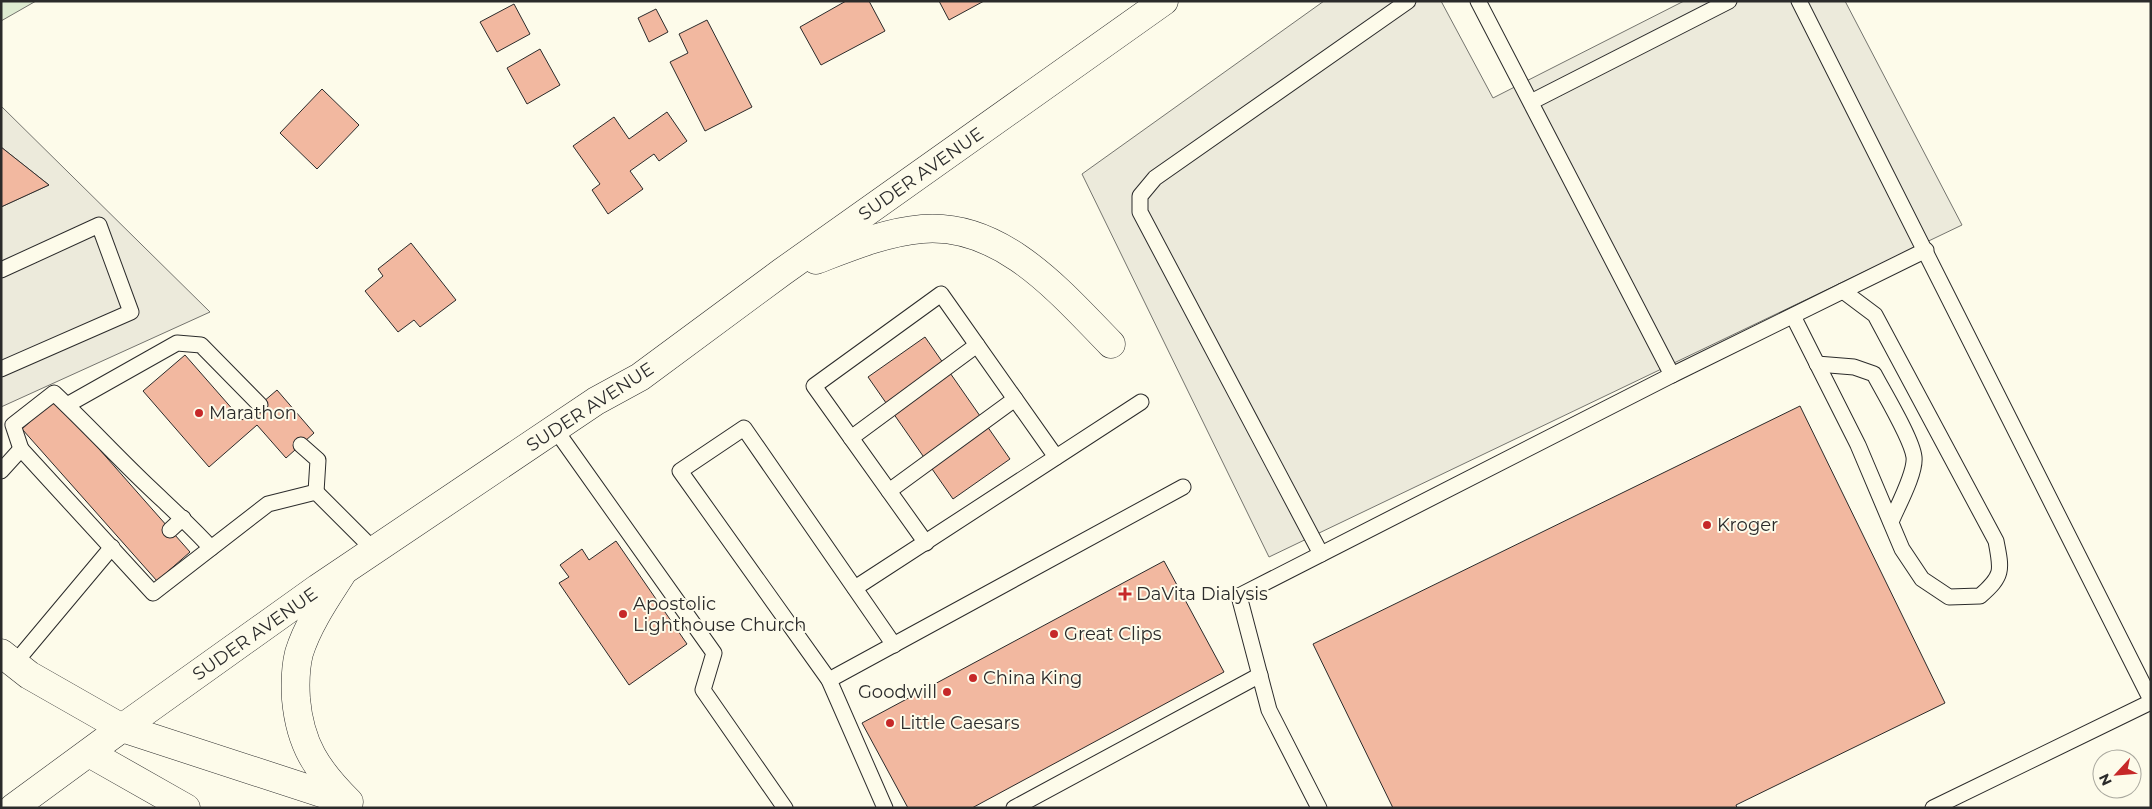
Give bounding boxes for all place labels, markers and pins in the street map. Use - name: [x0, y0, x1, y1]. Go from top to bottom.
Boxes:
- place label: Marathon: [209, 402, 297, 424]
- marker: Marathon: [193, 407, 205, 419]
- place label: Kroger: [1717, 514, 1778, 536]
- marker: Kroger: [1701, 519, 1713, 531]
- place label: DaVita Dialysis: [1136, 583, 1268, 605]
- marker: DaVita Dialysis: [1118, 587, 1132, 601]
- place label: Apostolic Lighthouse Church: [633, 593, 806, 636]
- marker: Apostolic Lighthouse Church: [617, 608, 629, 620]
- place label: Great Clips: [1064, 623, 1162, 645]
- marker: Great Clips: [1048, 628, 1060, 640]
- place label: China King: [983, 667, 1082, 689]
- marker: China King: [967, 672, 979, 684]
- place label: Goodwill: [858, 681, 937, 703]
- marker: Goodwill: [941, 686, 953, 698]
- place label: Little Caesars: [900, 712, 1020, 734]
- marker: Little Caesars: [884, 717, 896, 729]

